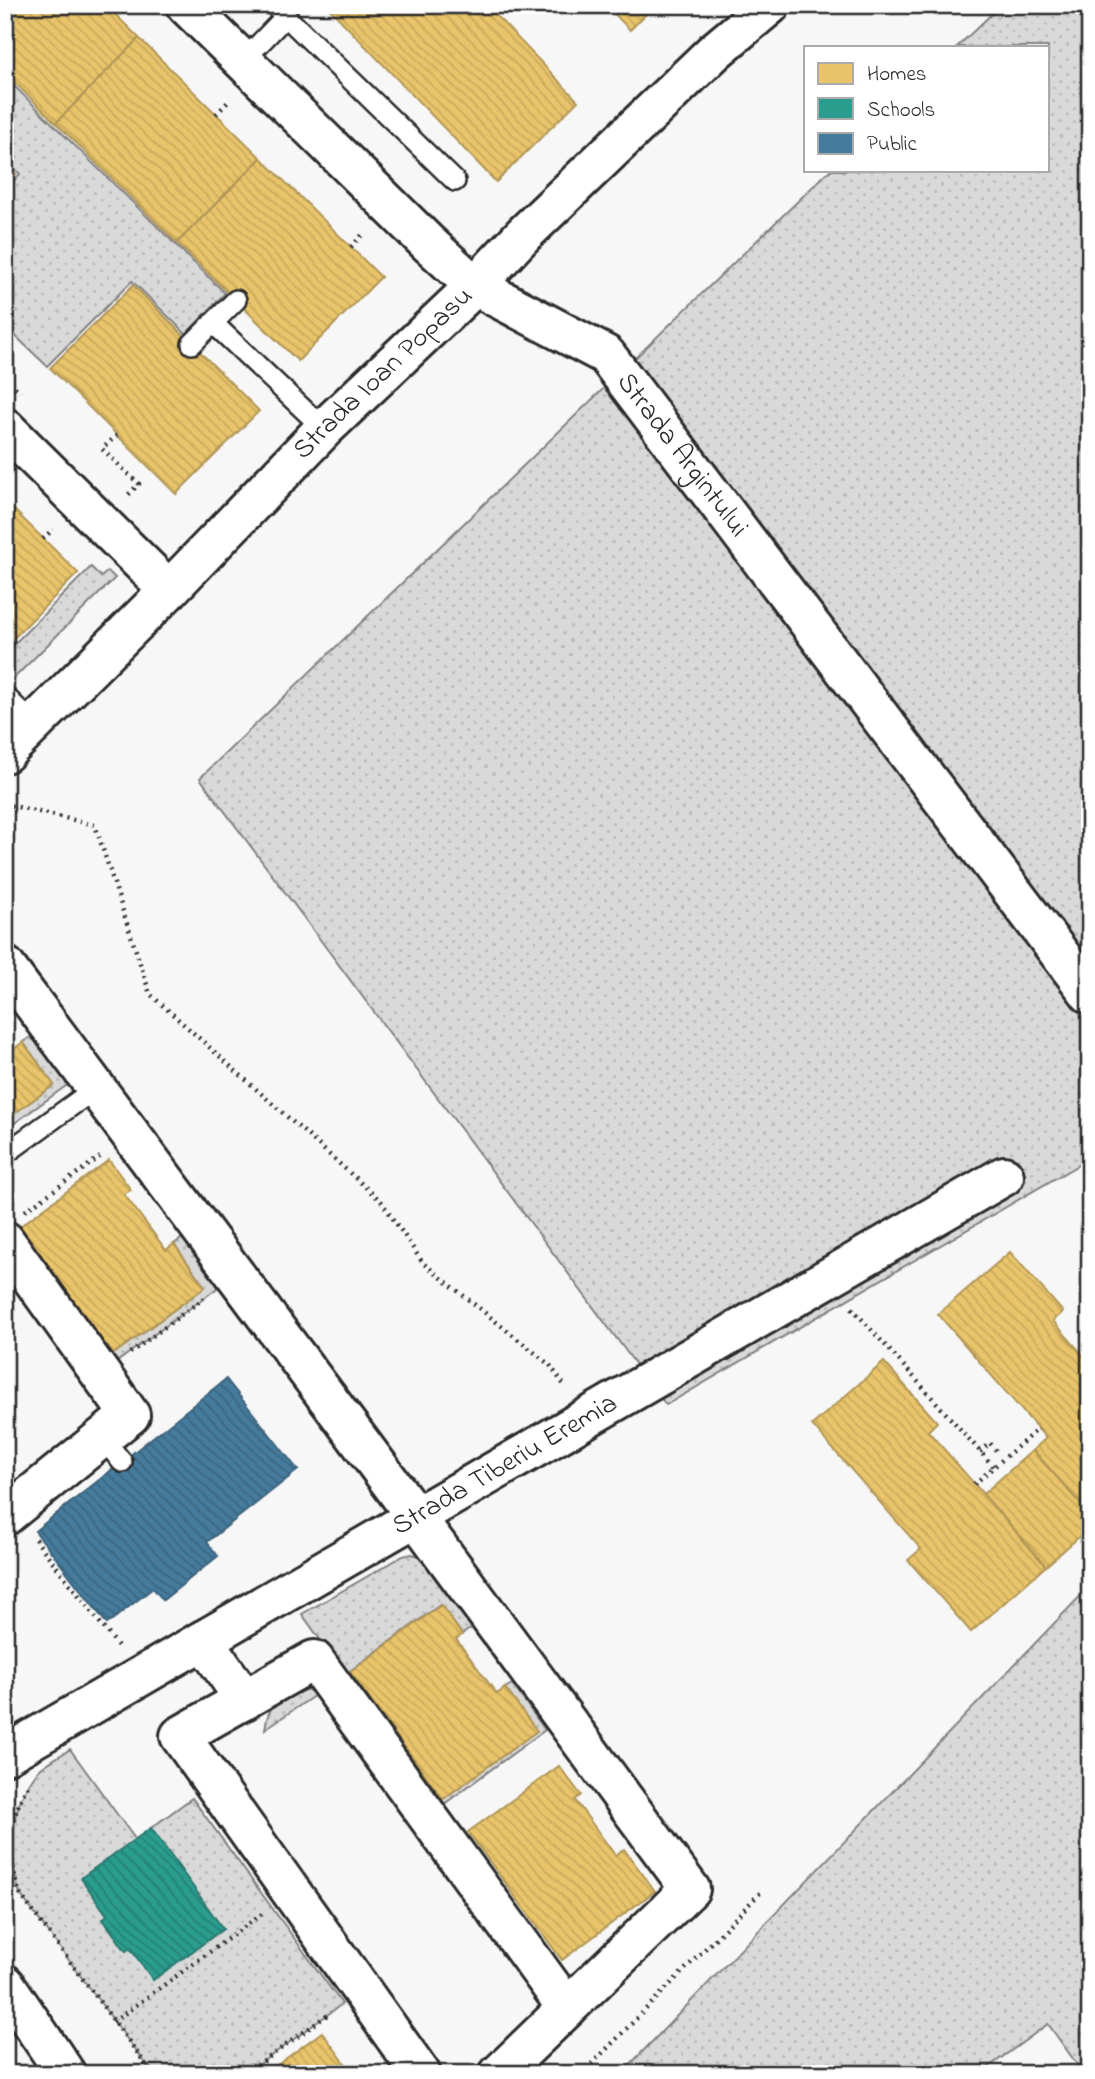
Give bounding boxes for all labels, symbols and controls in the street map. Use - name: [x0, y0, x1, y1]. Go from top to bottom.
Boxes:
- legend: [804, 46, 1050, 172]
- text: Homes: [867, 60, 927, 90]
- text: Schools: [867, 96, 935, 126]
- text: Public: [867, 130, 918, 160]
- street label: Strada Ioan Popasu: [284, 277, 483, 470]
- street label: Strada Argintului: [606, 364, 758, 546]
- street label: Strada Tiberiu Eremia: [385, 1384, 625, 1547]

